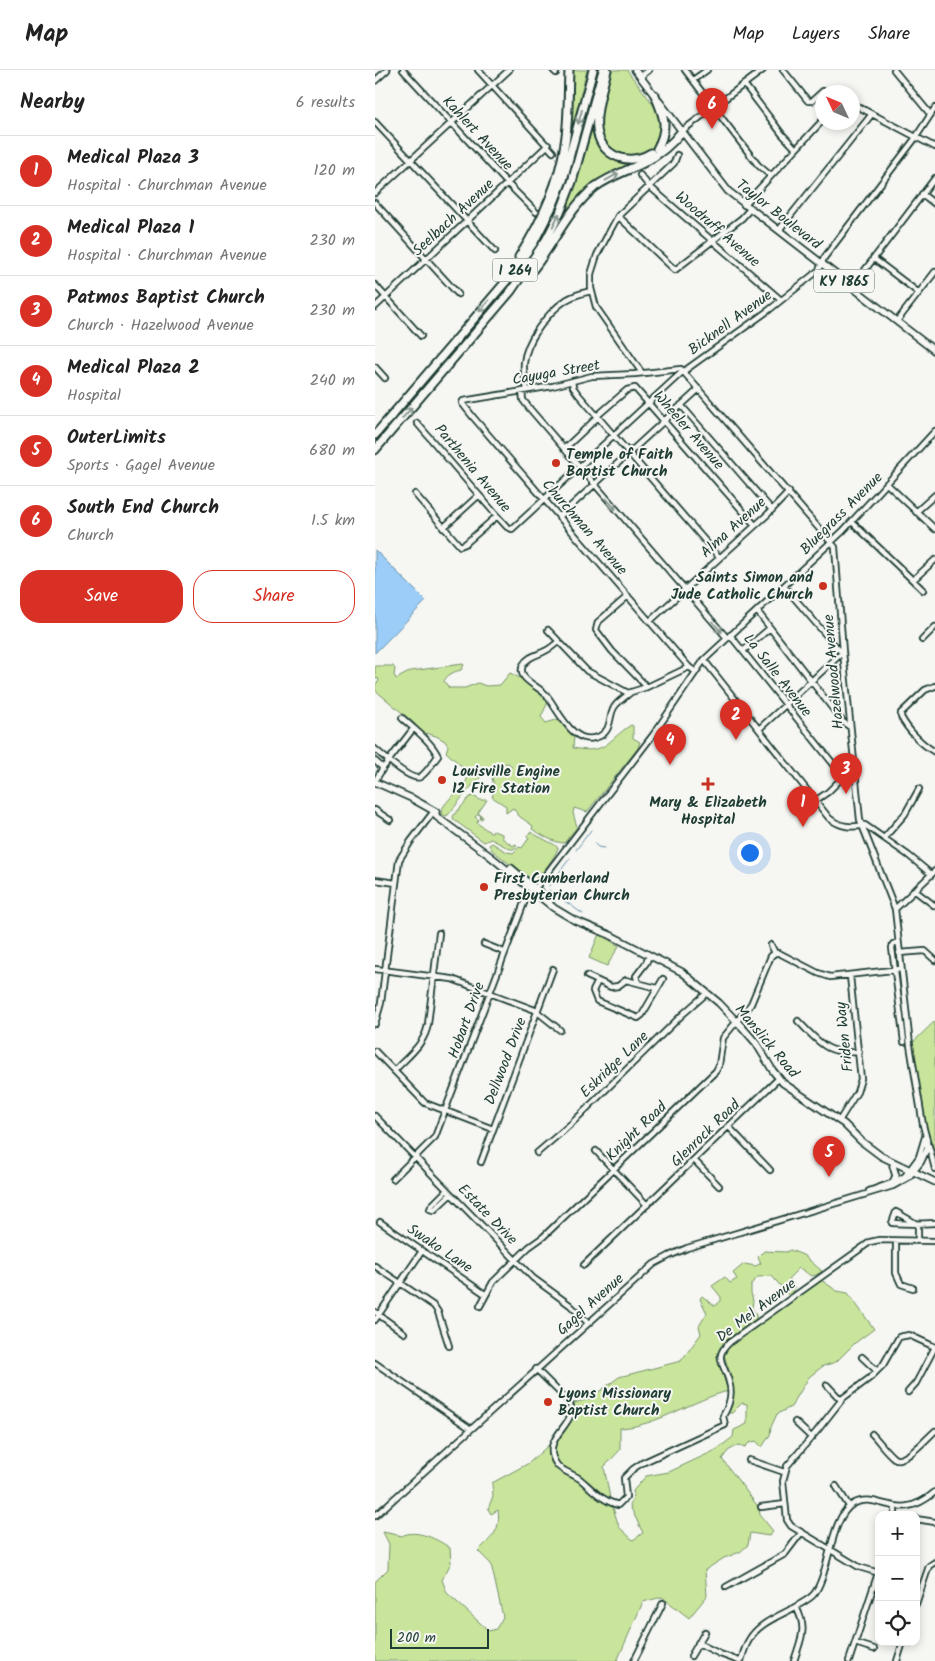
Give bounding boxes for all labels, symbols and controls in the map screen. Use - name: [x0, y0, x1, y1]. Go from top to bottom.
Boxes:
- text: Map: [25, 15, 68, 54]
- text: Map: [733, 20, 764, 49]
- text: Layers: [792, 20, 840, 49]
- text: Share: [868, 20, 910, 49]
- north arrow: [815, 85, 860, 130]
- text: Nearby: [20, 86, 85, 119]
- pin: 6: [696, 88, 728, 129]
- text: 6 results: [296, 90, 355, 115]
- street label: Kahlert Avenue: [436, 91, 519, 177]
- one-way arrow: [575, 109, 585, 125]
- text: Medical Plaza 3: [67, 143, 199, 173]
- text: 1: [34, 158, 38, 183]
- text: 120 m: [314, 158, 355, 183]
- one-way arrow: [604, 172, 619, 181]
- text: Hospital · Churchman Avenue: [67, 173, 267, 198]
- street label: Seelbach Avenue: [407, 173, 500, 262]
- street label: Taylor Boulevard: [730, 174, 827, 256]
- street label: Woodruff Avenue: [669, 186, 766, 274]
- text: Medical Plaza 1: [67, 213, 194, 243]
- one-way arrow: [551, 213, 561, 228]
- text: 2: [31, 228, 41, 253]
- text: 230 m: [309, 228, 355, 253]
- text: Hospital · Churchman Avenue: [67, 243, 267, 268]
- road number: I 264: [493, 258, 537, 282]
- road number: KY 1865: [814, 270, 874, 292]
- text: Patmos Baptist Church: [67, 283, 265, 313]
- street label: Bicknell Avenue: [683, 284, 778, 362]
- text: 3: [32, 298, 40, 323]
- text: 230 m: [309, 298, 355, 323]
- one-way arrow: [479, 300, 490, 313]
- text: Church · Hazelwood Avenue: [67, 313, 254, 338]
- text: Medical Plaza 2: [67, 353, 200, 383]
- street label: Cayuga Street: [511, 353, 602, 392]
- text: 4: [32, 368, 40, 393]
- text: 240 m: [310, 368, 355, 393]
- text: Hospital: [67, 383, 121, 408]
- street label: Wheeler Avenue: [647, 385, 730, 476]
- one-way arrow: [401, 407, 412, 420]
- street label: Parthenia Avenue: [428, 419, 517, 518]
- text: OuterLimits: [67, 423, 166, 453]
- text: 5: [32, 438, 40, 463]
- text: 680 m: [309, 438, 355, 463]
- place label: Temple of Faith Baptist Church: [566, 443, 673, 484]
- text: Sports · Gagel Avenue: [67, 453, 215, 478]
- marker: Temple of Faith Baptist Church: [550, 457, 562, 469]
- street label: Bluegrass Avenue: [795, 466, 889, 561]
- street label: Churchman Avenue: [535, 474, 633, 581]
- street label: Alma Avenue: [695, 491, 772, 564]
- text: South End Church: [67, 493, 219, 523]
- one-way arrow: [605, 497, 616, 510]
- text: 6: [32, 508, 40, 533]
- text: 1.5 km: [311, 508, 355, 533]
- text: Church: [67, 523, 114, 548]
- place label: Saints Simon and Jude Catholic Church: [671, 566, 814, 607]
- button: Save: [20, 570, 183, 623]
- button: Share: [193, 570, 355, 623]
- marker: Saints Simon and Jude Catholic Church: [817, 580, 829, 592]
- street label: Hazelwood Avenue: [817, 613, 851, 730]
- one-way arrow: [711, 620, 722, 633]
- street label: La Salle Avenue: [737, 629, 818, 723]
- pin: 2: [720, 699, 752, 740]
- pin: 4: [654, 724, 686, 765]
- pin: 3: [830, 753, 862, 794]
- place label: Louisville Engine 12 Fire Station: [452, 760, 561, 801]
- marker: Louisville Engine 12 Fire Station: [436, 774, 448, 786]
- marker: Mary & Elizabeth Hospital: [701, 777, 715, 791]
- pin: 1: [787, 786, 819, 827]
- place label: Mary & Elizabeth Hospital: [649, 791, 767, 832]
- your location: [737, 840, 763, 866]
- place label: First Cumberland Presbyterian Church: [494, 867, 630, 908]
- marker: First Cumberland Presbyterian Church: [478, 881, 490, 893]
- street label: Hobart Drive: [442, 979, 492, 1062]
- street label: Manslick Road: [728, 999, 805, 1084]
- street label: Friden Way: [829, 1000, 861, 1073]
- street label: Dellwood Drive: [478, 1014, 534, 1109]
- street label: Eskridge Lane: [575, 1025, 655, 1104]
- street label: Glenrock Road: [665, 1094, 746, 1173]
- street label: Knight Road: [600, 1096, 673, 1167]
- pin: 5: [813, 1136, 845, 1177]
- street label: Estate Drive: [452, 1178, 523, 1251]
- street label: Swako Lane: [402, 1218, 477, 1280]
- street label: Gagel Avenue: [551, 1268, 630, 1342]
- street label: De Mel Avenue: [711, 1273, 802, 1349]
- place label: Lyons Missionary Baptist Church: [558, 1382, 671, 1423]
- marker: Lyons Missionary Baptist Church: [542, 1396, 554, 1408]
- map controls: [875, 1511, 920, 1646]
- button: +: [875, 1511, 920, 1556]
- button: −: [875, 1556, 920, 1601]
- button: locate: [875, 1601, 920, 1646]
- scale bar: [390, 1626, 489, 1649]
- text: 200 m: [397, 1627, 436, 1649]

